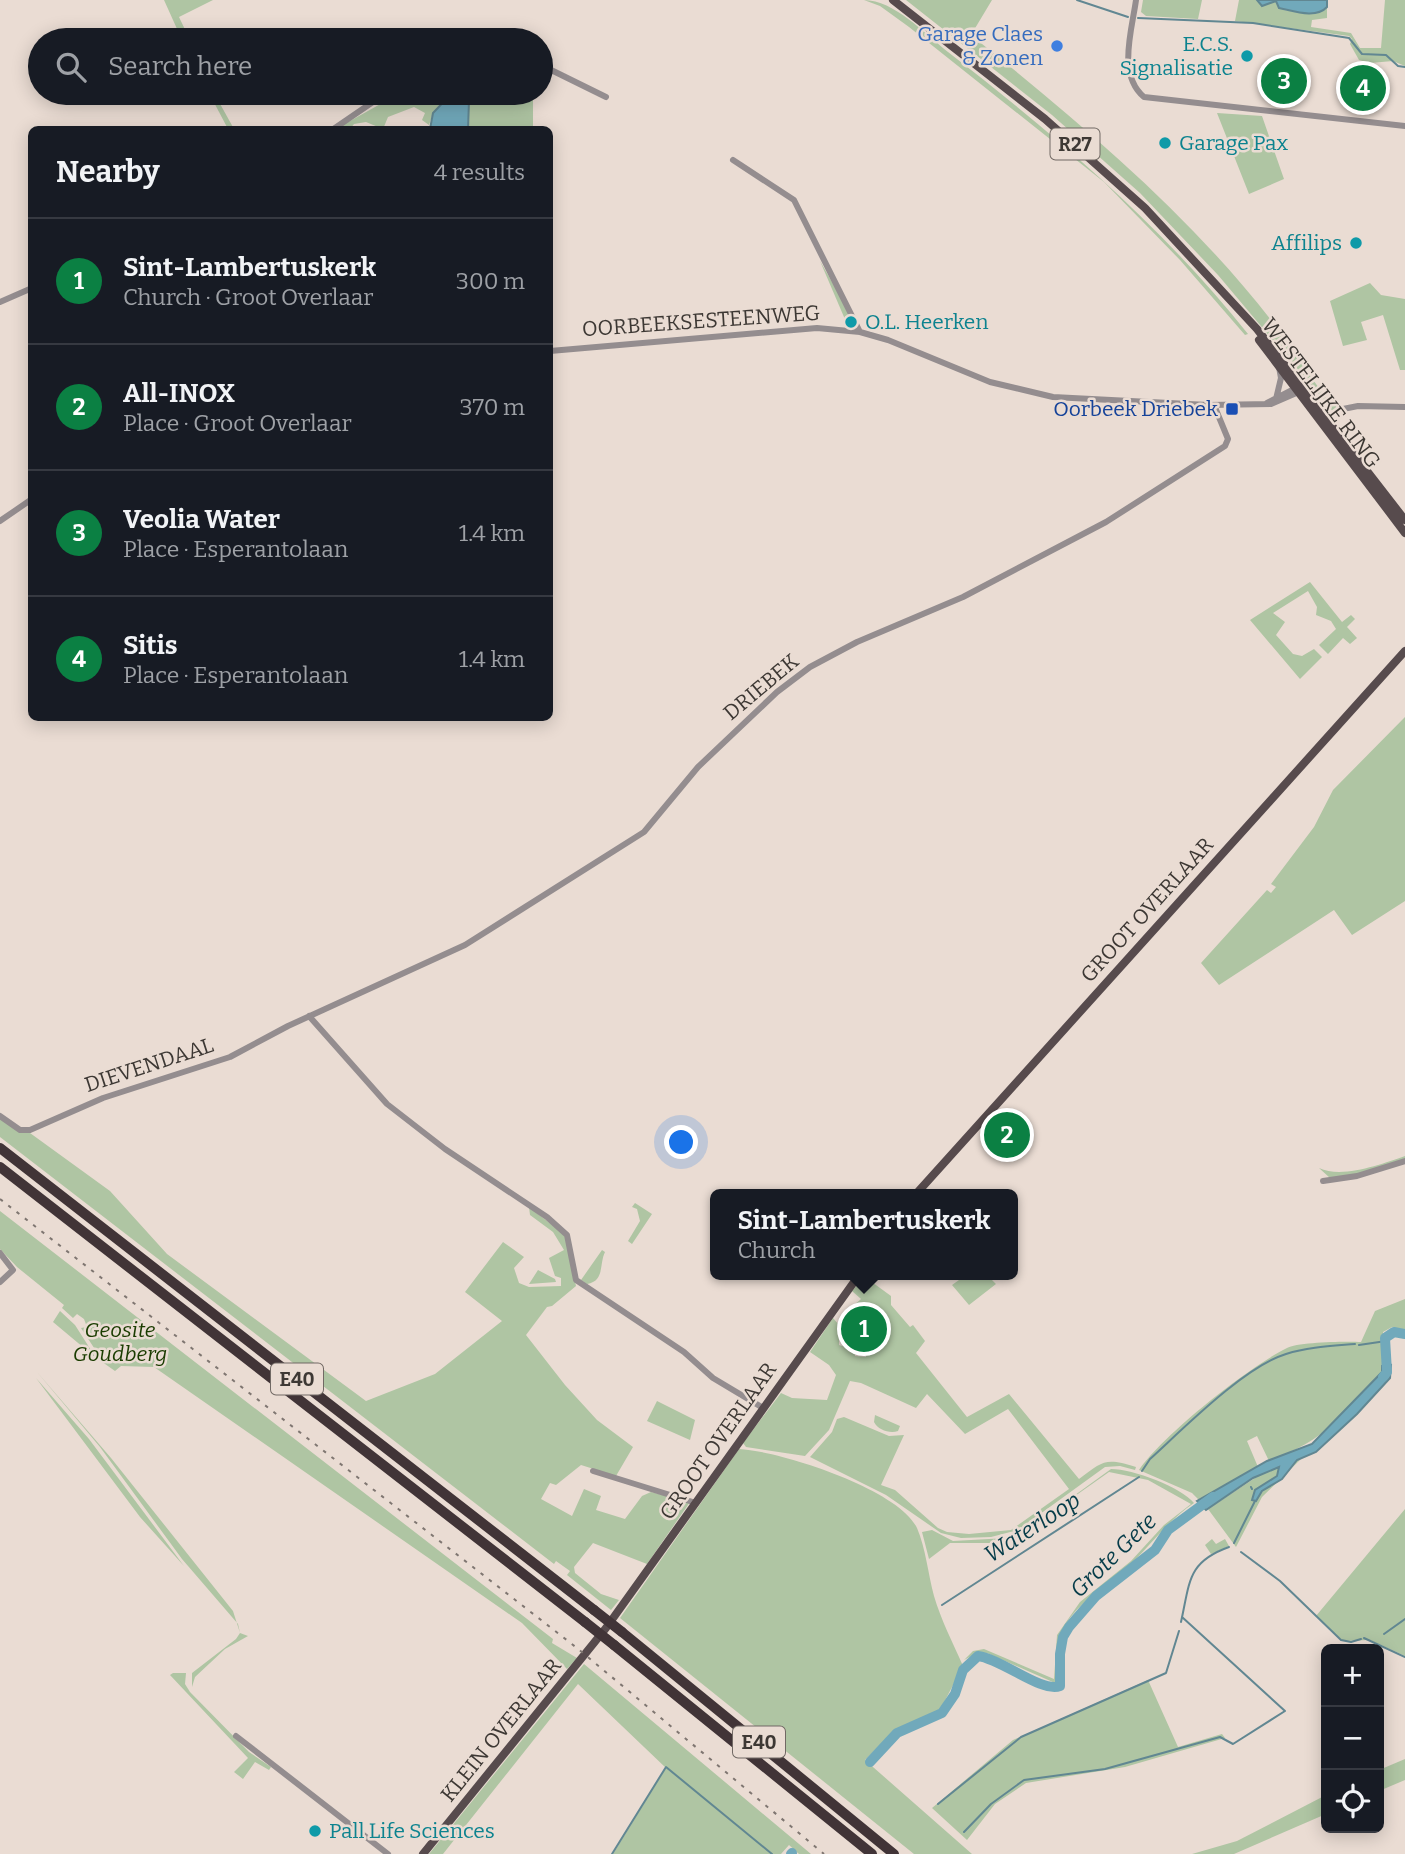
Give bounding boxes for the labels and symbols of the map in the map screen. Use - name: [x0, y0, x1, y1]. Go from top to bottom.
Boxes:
- place label: Garage Claes & Zonen: [917, 21, 1043, 71]
- place label: E.C.S. Signalisatie: [1119, 31, 1233, 81]
- marker: Garage Claes & Zonen: [1049, 38, 1065, 54]
- marker: E.C.S. Signalisatie: [1239, 48, 1255, 64]
- pin: 3: [1261, 55, 1307, 107]
- pin: 4: [1340, 62, 1386, 114]
- road number: R27: [1050, 128, 1100, 160]
- place label: Garage Pax: [1179, 130, 1288, 156]
- marker: Garage Pax: [1157, 135, 1173, 151]
- place label: Affilips: [1271, 230, 1342, 256]
- marker: Affilips: [1348, 235, 1364, 251]
- street label: OORBEEKSESTEENWEG: [581, 300, 821, 342]
- place label: O.L. Heerken: [865, 309, 989, 335]
- street label: WESTELIJKE RING: [1256, 313, 1386, 473]
- marker: O.L. Heerken: [843, 314, 859, 330]
- place label: Oorbeek Driebek: [1053, 396, 1218, 422]
- marker: Oorbeek Driebek: [1224, 401, 1240, 417]
- street label: DRIEBEK: [718, 648, 804, 726]
- street label: GROOT OVERLAAR: [1075, 832, 1219, 988]
- street label: DIEVENDAAL: [81, 1032, 217, 1098]
- pin: 2: [984, 1109, 1030, 1161]
- your location: [664, 1125, 698, 1159]
- pin: 1: [841, 1303, 887, 1355]
- park label: Geosite Goudberg: [73, 1317, 167, 1367]
- street label: GROOT OVERLAAR: [654, 1357, 782, 1525]
- road number: E40: [271, 1364, 323, 1394]
- water label: Waterloop: [979, 1486, 1085, 1568]
- water label: Grote Gete: [1064, 1507, 1162, 1603]
- street label: KLEIN OVERLAAR: [435, 1653, 567, 1807]
- road number: E40: [733, 1726, 785, 1758]
- place label: Pall Life Sciences: [329, 1818, 495, 1844]
- marker: Pall Life Sciences: [307, 1823, 323, 1839]

